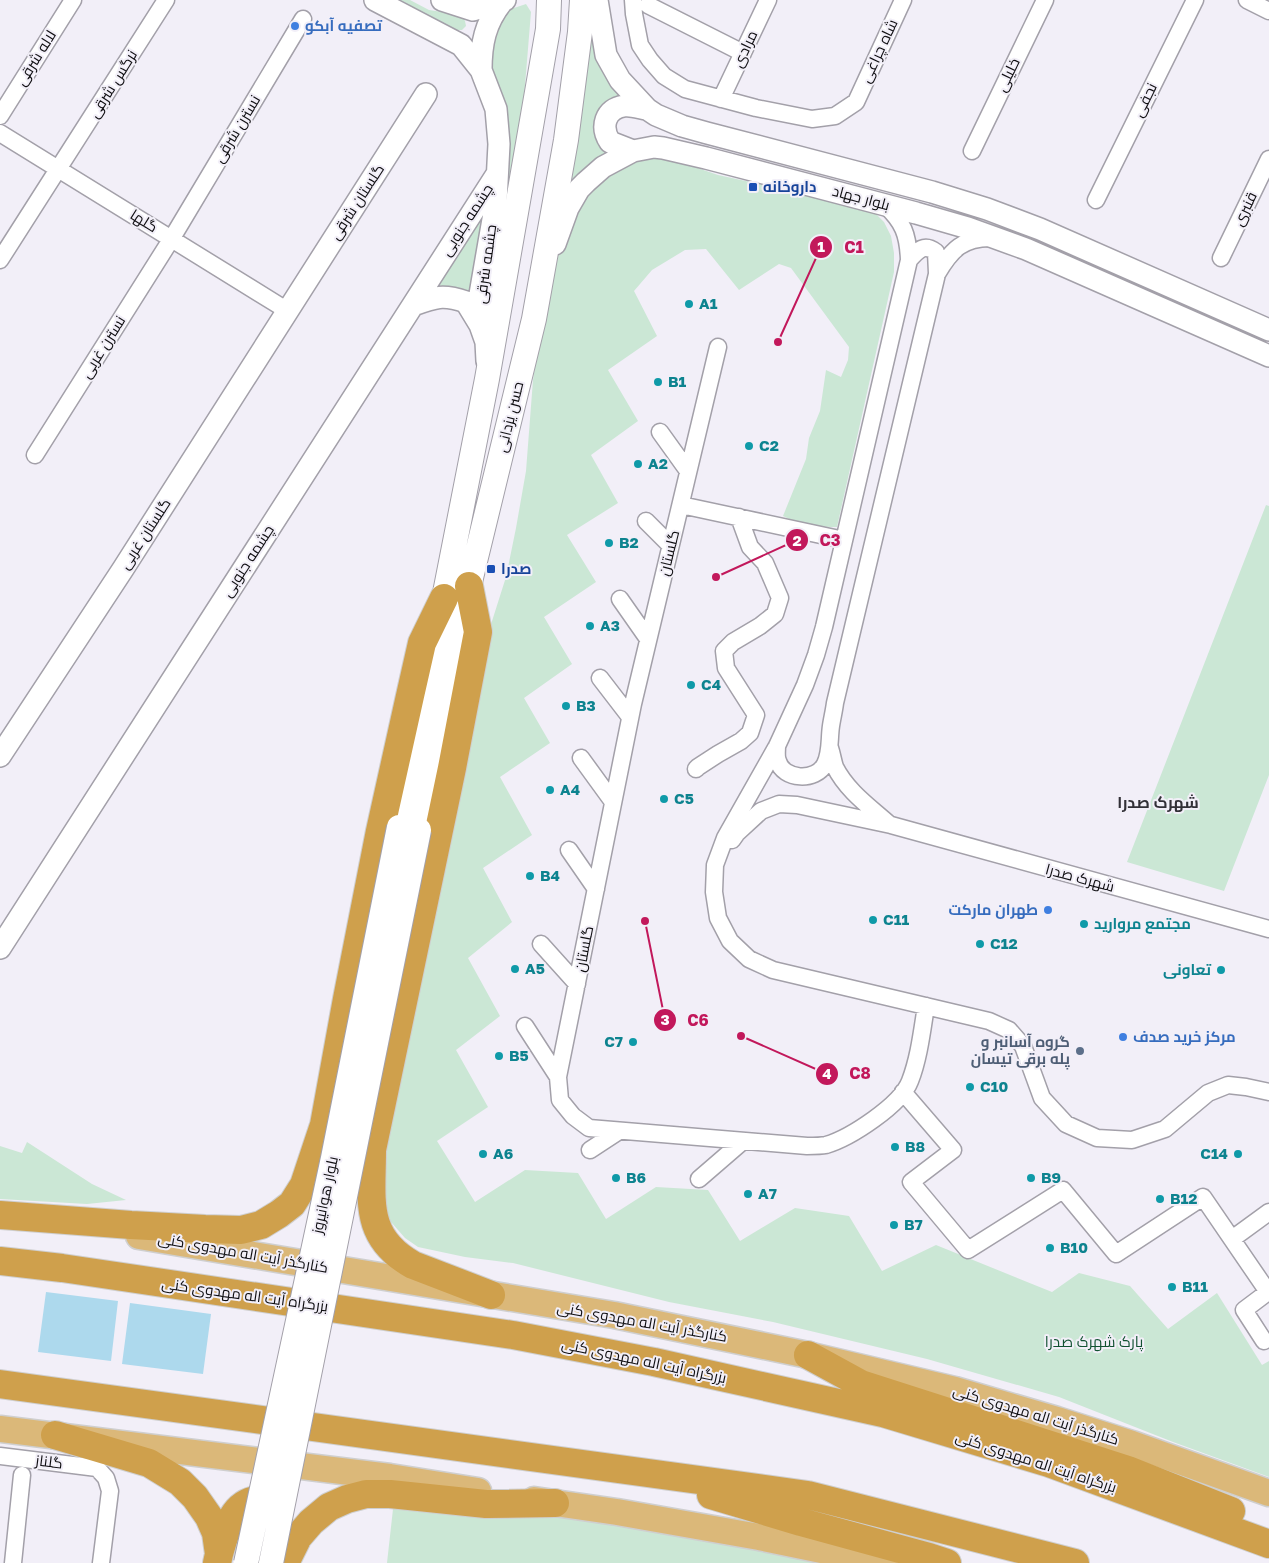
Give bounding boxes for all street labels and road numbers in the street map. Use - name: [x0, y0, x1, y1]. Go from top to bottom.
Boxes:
- street label: شاه چراغی: [855, 16, 903, 86]
- street label: لاله شرقی: [11, 26, 61, 90]
- street label: مرادی: [728, 27, 762, 71]
- street label: نرگس شرقی: [84, 46, 142, 122]
- street label: خلیلی: [991, 55, 1025, 95]
- street label: نجفی: [1128, 79, 1162, 121]
- street label: نسترن شرقی: [209, 91, 265, 167]
- street label: گلستان شرقی: [325, 160, 389, 244]
- street label: چشمه جنوبی: [436, 180, 498, 260]
- street label: بلوار جهاد: [830, 181, 892, 215]
- street label: قنبری: [1228, 188, 1262, 230]
- street label: گلها: [126, 205, 162, 237]
- street label: چشمه شرقی: [471, 223, 501, 305]
- street label: نسترن غربی: [76, 312, 130, 382]
- street label: حسن یزدانی: [492, 380, 528, 454]
- street label: گلستان غربی: [115, 495, 175, 573]
- street label: چشمه جنوبی: [217, 521, 279, 601]
- street label: گلستان: [654, 528, 684, 578]
- street label: شهرک صدرا: [1043, 859, 1117, 897]
- street label: گلستان: [570, 924, 598, 974]
- street label: بلوار هوانیروز: [307, 1154, 342, 1236]
- street label: کنارگذر آیت اله مهدوی کنی: [156, 1228, 330, 1278]
- street label: بزرگراه آیت اله مهدوی کنی: [160, 1273, 330, 1317]
- street label: کنارگذر آیت اله مهدوی کنی: [555, 1297, 729, 1347]
- street label: بزرگراه آیت اله مهدوی کنی: [560, 1334, 728, 1388]
- street label: کنارگذر آیت اله مهدوی کنی: [951, 1380, 1121, 1450]
- street label: بزرگراه آیت اله مهدوی کنی: [953, 1426, 1119, 1498]
- street label: گلناز: [33, 1450, 64, 1473]

